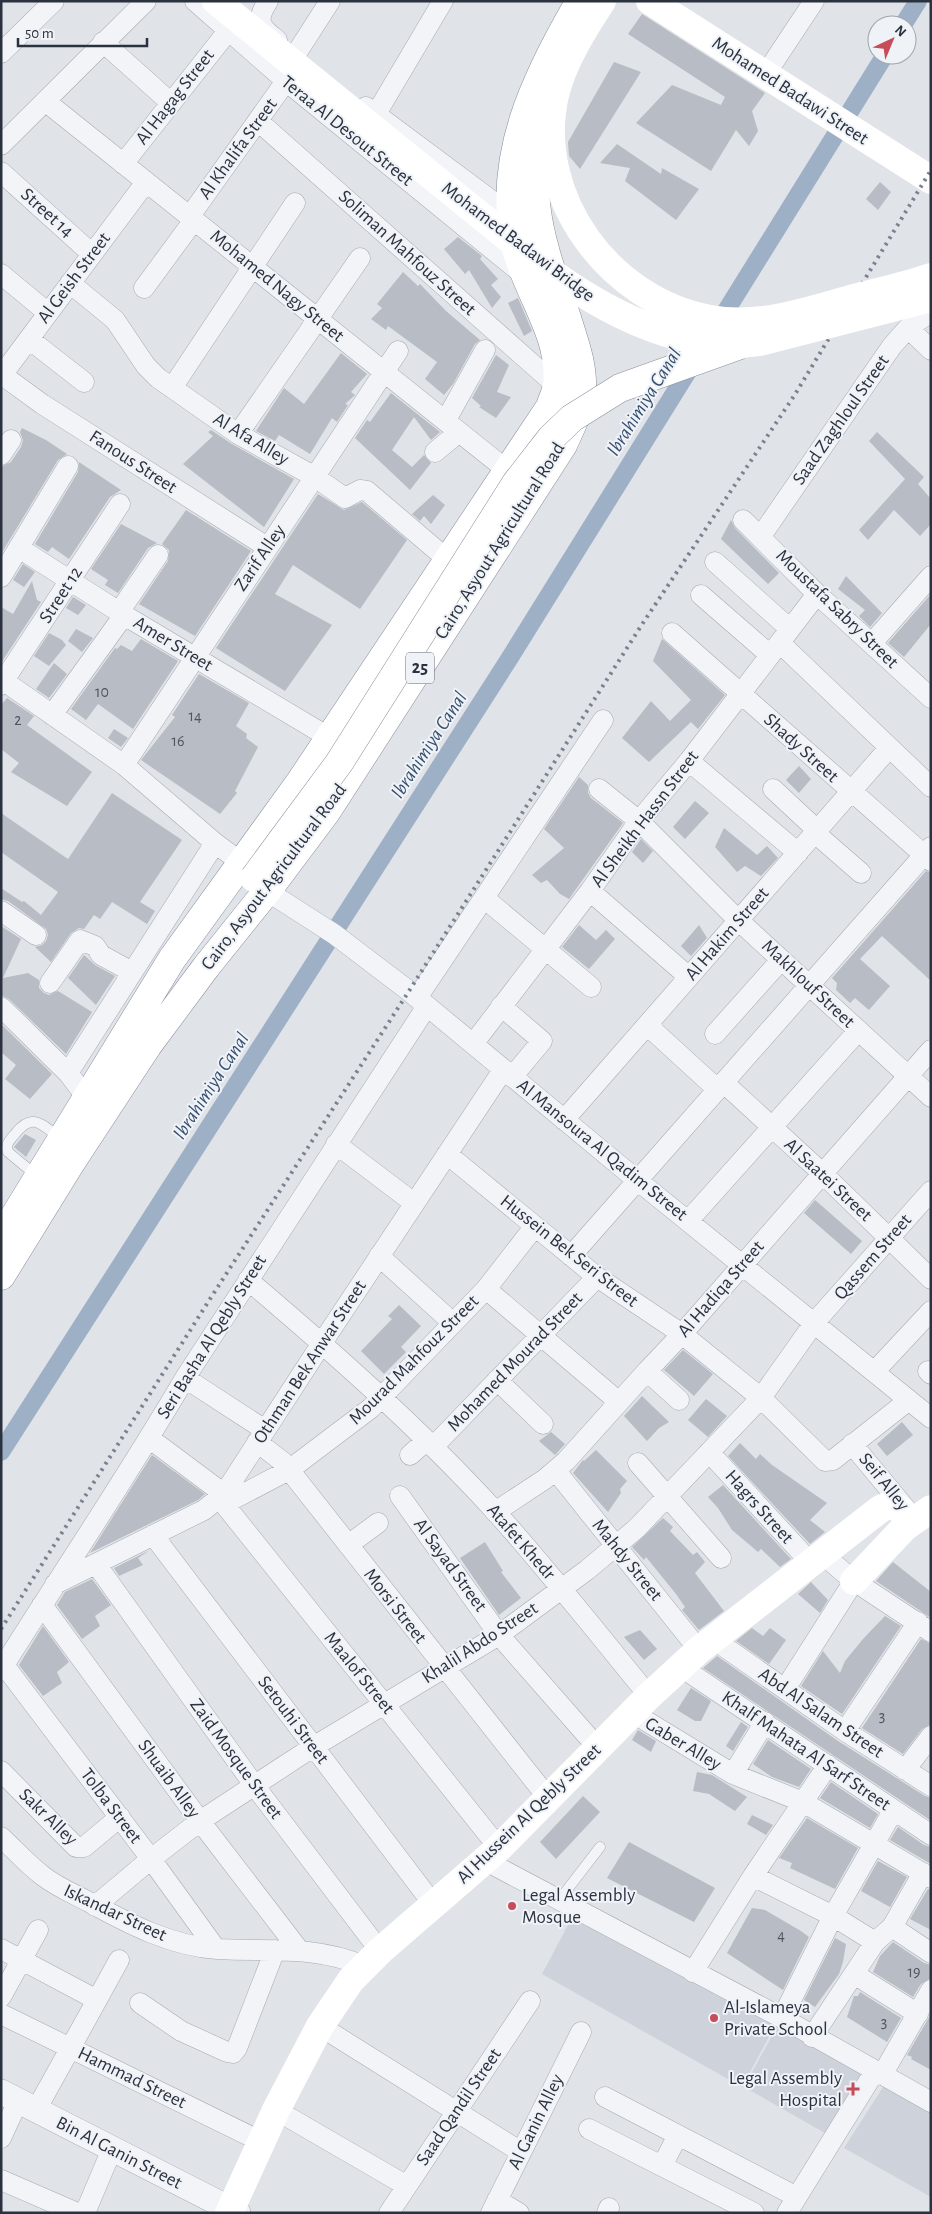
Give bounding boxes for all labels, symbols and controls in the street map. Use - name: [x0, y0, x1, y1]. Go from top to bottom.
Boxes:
- scale bar: [18, 15, 146, 47]
- north arrow: [867, 15, 917, 65]
- text: N: [892, 23, 909, 40]
- text: 50 m: [25, 26, 54, 41]
- street label: Mohamed Badawi Street: [709, 33, 871, 149]
- street label: Al Hagag Street: [132, 46, 218, 148]
- street label: Teraa Al Desout Street: [278, 72, 416, 190]
- street label: Al Khalifa Street: [195, 95, 281, 203]
- street label: Mohamed Badawi Bridge: [438, 178, 598, 306]
- street label: Street 14: [17, 185, 77, 241]
- street label: Soliman Mahfouz Street: [335, 187, 479, 319]
- street label: Mohamed Nagy Street: [207, 226, 347, 346]
- street label: Al Geish Street: [34, 229, 114, 327]
- water label: Ibrahimiya Canal: [603, 345, 685, 459]
- street label: Saad Zaghloul Street: [789, 352, 893, 488]
- street label: Al Afa Alley: [210, 409, 292, 469]
- street label: Fanous Street: [86, 427, 180, 497]
- street label: Cairo, Asyout Agricultural Road: [432, 439, 569, 643]
- street label: Zarif Alley: [231, 521, 289, 595]
- street label: Moustafa Sabry Street: [772, 546, 902, 672]
- street label: Street 12: [36, 563, 86, 627]
- street label: Amer Street: [130, 613, 216, 675]
- road number: 25: [406, 652, 434, 684]
- house number: 10: [95, 684, 109, 700]
- water label: Ibrahimiya Canal: [387, 688, 471, 802]
- house number: 14: [188, 708, 202, 724]
- street label: Shady Street: [760, 710, 842, 786]
- house number: 2: [14, 712, 22, 728]
- house number: 16: [171, 733, 185, 749]
- street label: Al Sheikh Hassn Street: [588, 747, 702, 891]
- street label: Cairo, Asyout Agricultural Road: [198, 780, 350, 974]
- street label: Al Hakim Street: [682, 884, 772, 984]
- street label: Makhlouf Street: [758, 936, 858, 1032]
- water label: Ibrahimiya Canal: [169, 1029, 253, 1143]
- street label: Al Mansoura Al Qadim Street: [513, 1076, 691, 1224]
- street label: Al Saatei Street: [781, 1135, 875, 1225]
- street label: Hussein Bek Seri Street: [496, 1191, 642, 1311]
- street label: Qassem Street: [831, 1210, 915, 1304]
- street label: Al Hadiqa Street: [674, 1237, 768, 1341]
- street label: Seri Basha Al Qebly Street: [154, 1252, 270, 1422]
- street label: Othman Bek Anwar Street: [250, 1277, 370, 1447]
- street label: Mohamed Mourad Street: [444, 1289, 586, 1435]
- street label: Mourad Mahfouz Street: [346, 1292, 482, 1428]
- street label: Seif Alley: [855, 1450, 913, 1514]
- street label: Hagrs Street: [721, 1467, 797, 1547]
- street label: Atafet Khedr: [483, 1500, 559, 1584]
- street label: Al Sayad Street: [410, 1515, 490, 1615]
- street label: Mahdy Street: [588, 1515, 666, 1605]
- street label: Morsi Street: [360, 1565, 430, 1647]
- street label: Khalil Abdo Street: [419, 1599, 541, 1687]
- street label: Maalof Street: [320, 1628, 398, 1718]
- street label: Abd Al Salam Street: [755, 1664, 887, 1762]
- street label: Setouhi Street: [254, 1673, 332, 1767]
- street label: Khalf Mahata Al Sarf Street: [718, 1688, 894, 1814]
- street label: Zaid Mosque Street: [186, 1695, 286, 1823]
- house number: 3: [879, 1708, 885, 1724]
- street label: Gaber Alley: [642, 1714, 724, 1774]
- street label: Shuaib Alley: [134, 1736, 204, 1822]
- street label: Al Hussein Al Qebly Street: [453, 1741, 605, 1887]
- street label: Tolba Street: [77, 1765, 145, 1847]
- street label: Sakr Alley: [15, 1785, 81, 1849]
- street label: Iskandar Street: [61, 1881, 169, 1945]
- place label: Legal Assembly Mosque: [522, 1886, 635, 1927]
- marker: Legal Assembly Mosque: [506, 1900, 518, 1912]
- house number: 4: [777, 1927, 785, 1943]
- house number: 19: [907, 1964, 921, 1980]
- place label: Al-Islameya Private School: [724, 1998, 828, 2039]
- marker: Al-Islameya Private School: [708, 2012, 720, 2024]
- house number: 3: [881, 2014, 887, 2030]
- street label: Hammad Street: [75, 2044, 189, 2112]
- street label: Saad Qandil Street: [413, 2045, 505, 2169]
- place label: Legal Assembly Hospital: [729, 2069, 842, 2110]
- street label: Al Ganin Alley: [505, 2071, 567, 2173]
- marker: Legal Assembly Hospital: [846, 2082, 860, 2096]
- street label: Bin Al Ganin Street: [53, 2113, 185, 2193]

